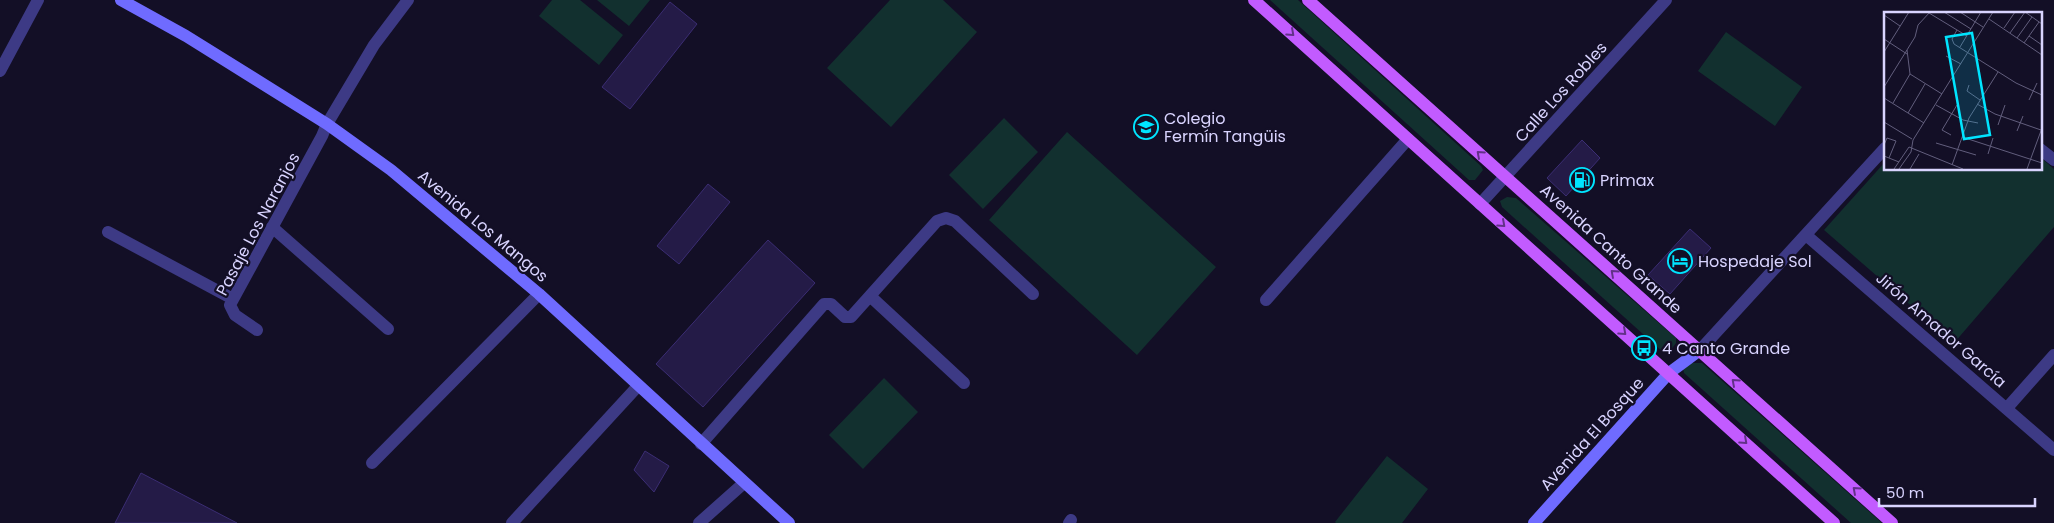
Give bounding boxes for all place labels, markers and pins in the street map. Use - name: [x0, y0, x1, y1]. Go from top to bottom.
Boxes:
- place label: Colegio Fermín Tangüis: [1164, 107, 1286, 148]
- school or university icon: Colegio Fermín Tangüis: [1133, 114, 1159, 140]
- fuel station icon: Primax: [1569, 167, 1595, 193]
- place label: Primax: [1600, 169, 1654, 192]
- hotel icon: Hospedaje Sol: [1667, 248, 1693, 274]
- place label: Hospedaje Sol: [1698, 250, 1812, 273]
- bus stop icon: 4 Canto Grande: [1631, 335, 1657, 361]
- place label: 4 Canto Grande: [1662, 337, 1790, 360]

